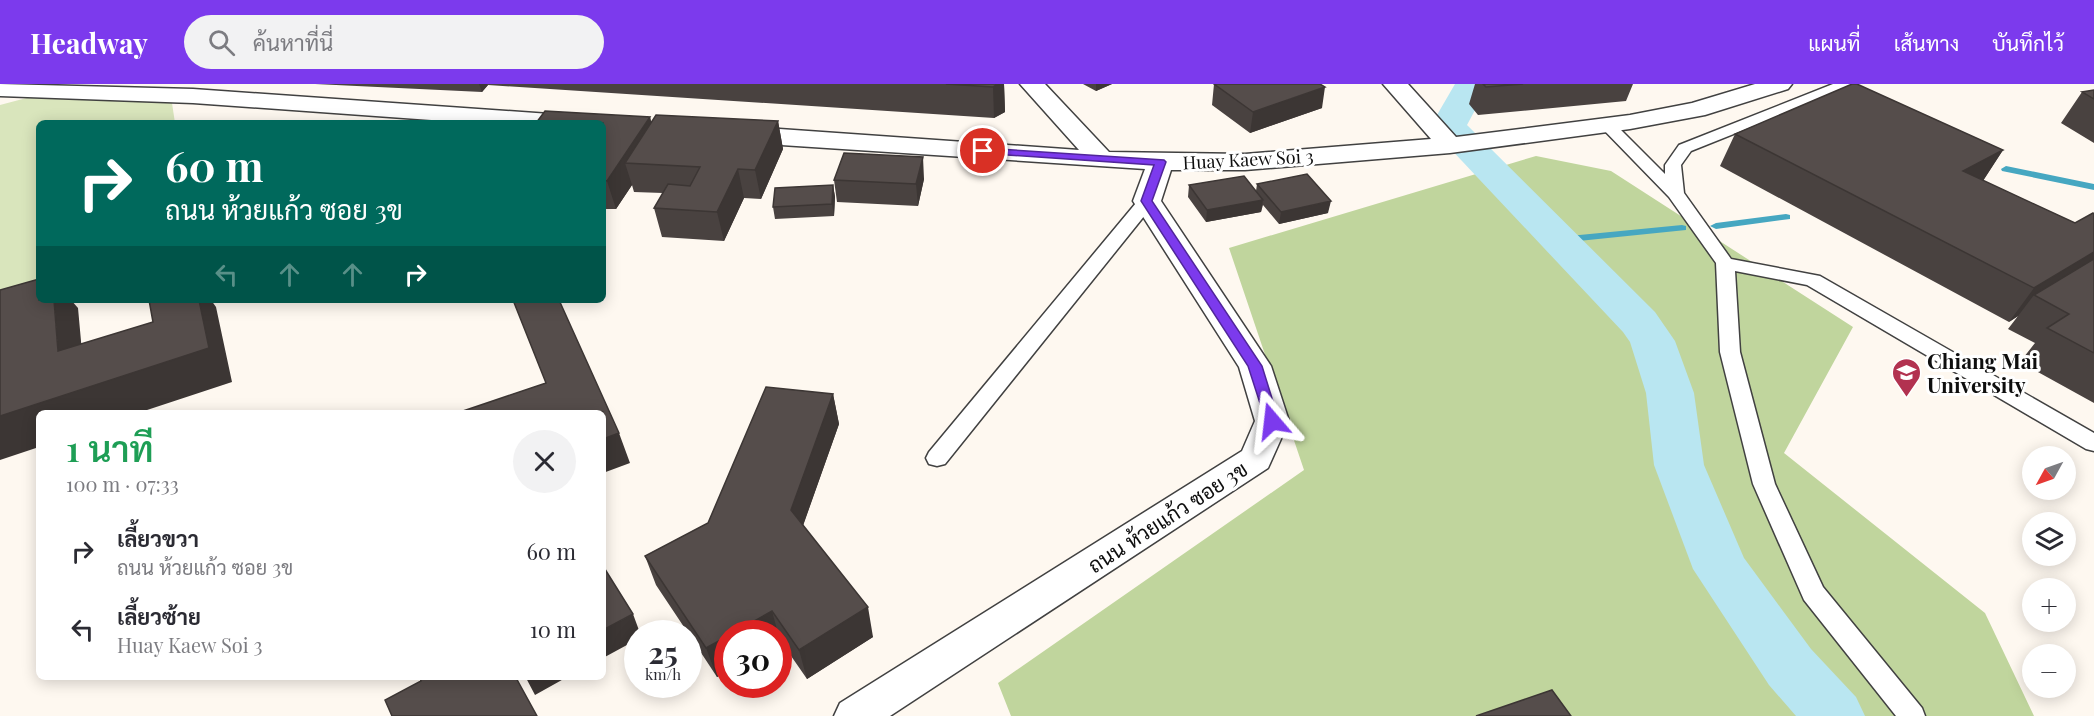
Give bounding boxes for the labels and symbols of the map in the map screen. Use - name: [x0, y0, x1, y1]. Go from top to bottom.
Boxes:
- pin: [957, 125, 1008, 176]
- street label: Huay Kaew Soi 3: [1182, 144, 1314, 174]
- place label: Chiang Mai University: [1927, 346, 2039, 398]
- school or university icon: Chiang Mai University: [1890, 356, 1922, 398]
- position arrow: [1240, 389, 1304, 453]
- north arrow: [2022, 446, 2076, 500]
- street label: ถนน ห้วยแก้ว ซอย 3ข: [1082, 454, 1252, 578]
- speed limit sign: 30: [714, 620, 792, 698]

